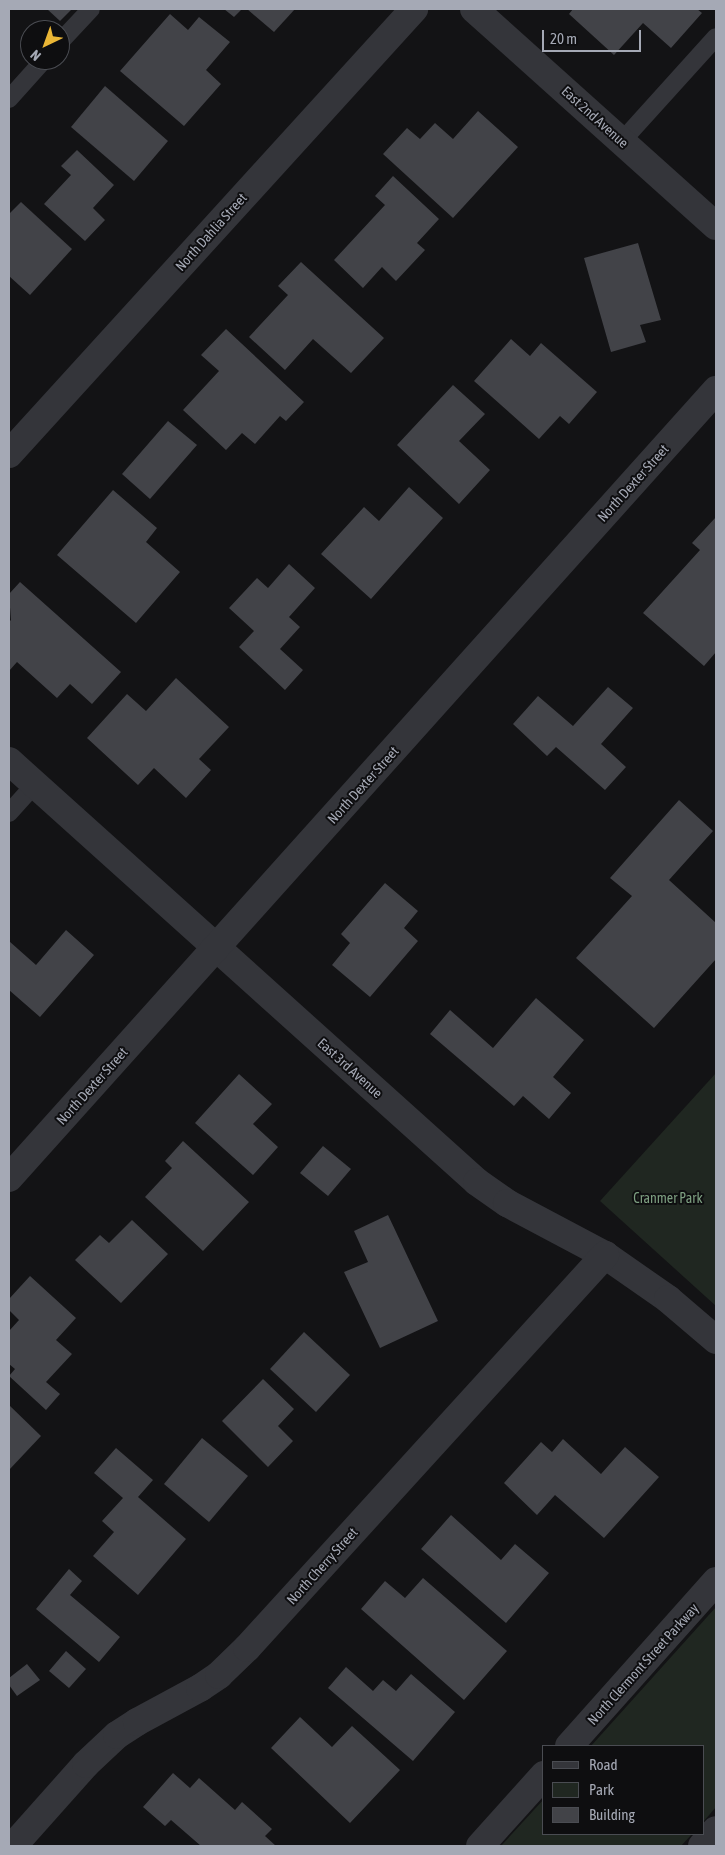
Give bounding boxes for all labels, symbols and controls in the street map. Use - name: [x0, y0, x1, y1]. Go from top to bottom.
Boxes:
- north arrow: [20, 20, 70, 70]
- scale bar: [545, 20, 644, 52]
- text: 20 m: [550, 30, 577, 47]
- text: N: [27, 47, 44, 64]
- street label: East 2nd Avenue: [558, 83, 632, 151]
- street label: North Dahlia Street: [172, 190, 250, 274]
- street label: North Dexter Street: [594, 441, 672, 525]
- street label: North Dexter Street: [324, 743, 402, 827]
- street label: East 3rd Avenue: [314, 1035, 386, 1101]
- street label: North Dexter Street: [53, 1044, 131, 1128]
- park label: Cranmer Park: [633, 1190, 703, 1206]
- street label: North Cherry Street: [283, 1524, 361, 1608]
- street label: North Clermont Street Parkway: [584, 1600, 702, 1728]
- legend: [542, 1745, 705, 1835]
- text: Road: [589, 1756, 618, 1773]
- text: Park: [589, 1781, 614, 1798]
- text: Building: [589, 1806, 635, 1823]

